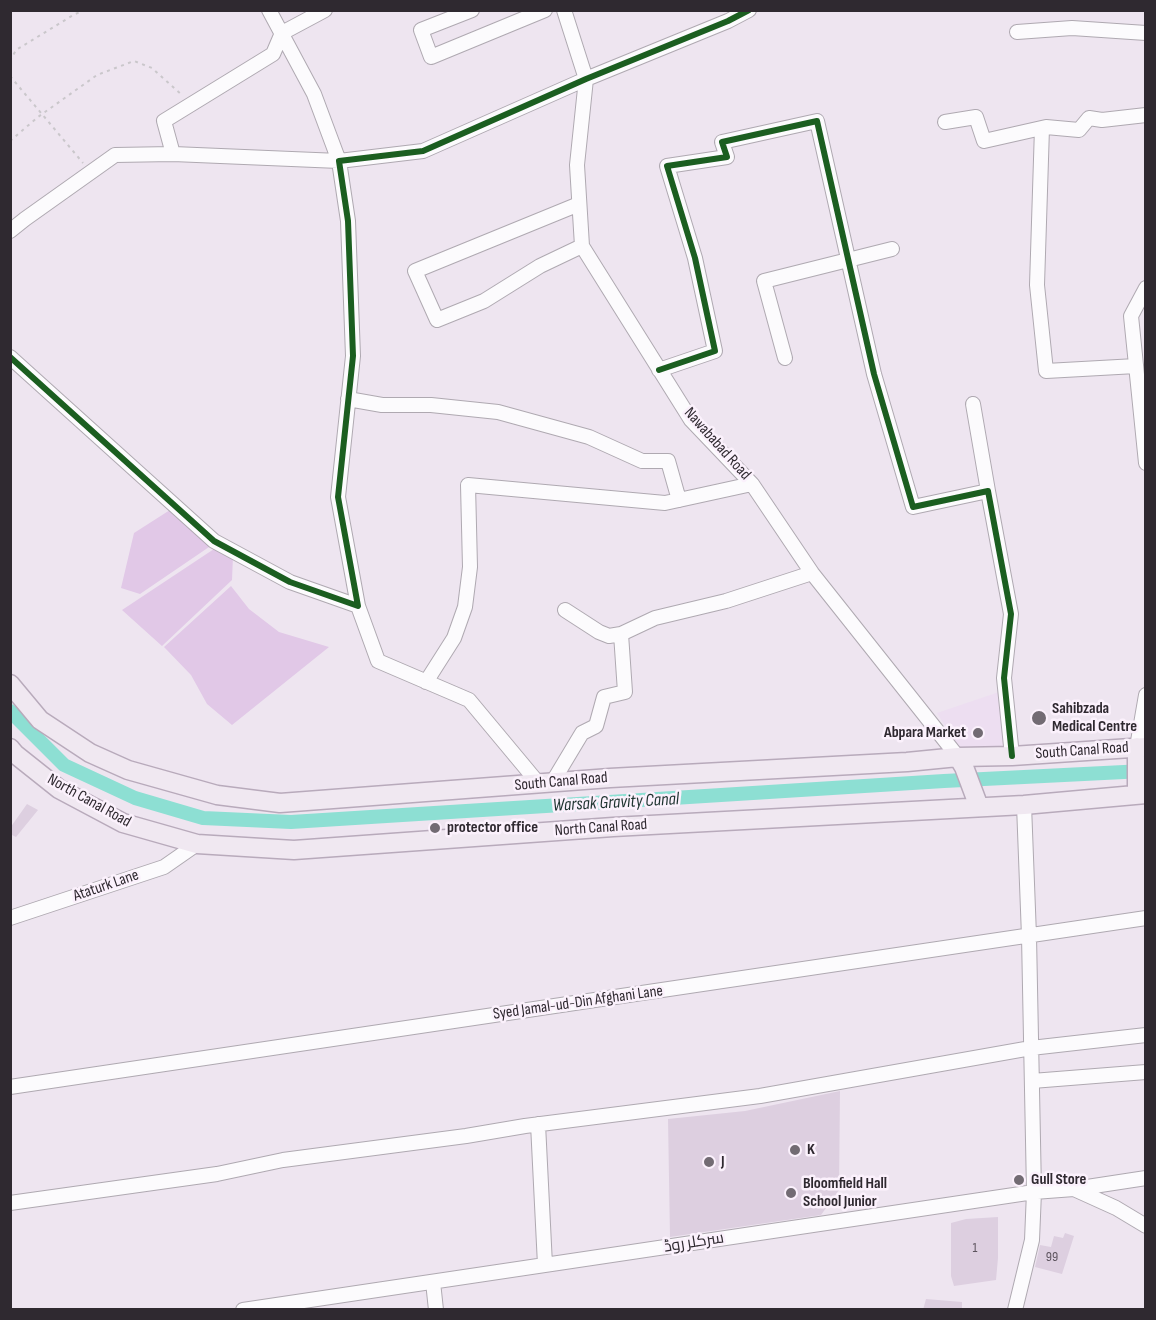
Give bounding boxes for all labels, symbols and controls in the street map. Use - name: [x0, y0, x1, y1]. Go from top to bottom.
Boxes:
- street label: Nawababad Road: [680, 404, 754, 484]
- place label: Sahibzada Medical Centre: [1052, 699, 1137, 737]
- marker: Sahibzada Medical Centre: [1030, 709, 1048, 727]
- place label: Abpara Market: [884, 723, 966, 743]
- marker: Abpara Market: [971, 726, 985, 740]
- street label: South Canal Road: [1035, 738, 1129, 764]
- street label: South Canal Road: [514, 768, 608, 796]
- street label: North Canal Road: [44, 770, 134, 832]
- water label: Warsak Gravity Canal: [552, 789, 680, 817]
- street label: North Canal Road: [554, 815, 648, 841]
- place label: protector office: [447, 818, 538, 838]
- marker: protector office: [428, 821, 442, 835]
- street label: Ataturk Lane: [71, 866, 141, 906]
- street label: Syed Jamal-ud-Din Afghani Lane: [492, 982, 664, 1024]
- place label: K: [807, 1140, 815, 1160]
- marker: K: [788, 1143, 802, 1157]
- place label: J: [721, 1152, 725, 1172]
- marker: J: [702, 1155, 716, 1169]
- place label: Gull Store: [1031, 1170, 1086, 1190]
- marker: Gull Store: [1012, 1173, 1026, 1187]
- place label: Bloomfield Hall School Junior: [803, 1174, 887, 1212]
- marker: Bloomfield Hall School Junior: [784, 1186, 798, 1200]
- street label: سرکلر روڈ: [663, 1229, 725, 1257]
- house number: 1: [973, 1240, 977, 1256]
- house number: 99: [1046, 1249, 1058, 1265]

